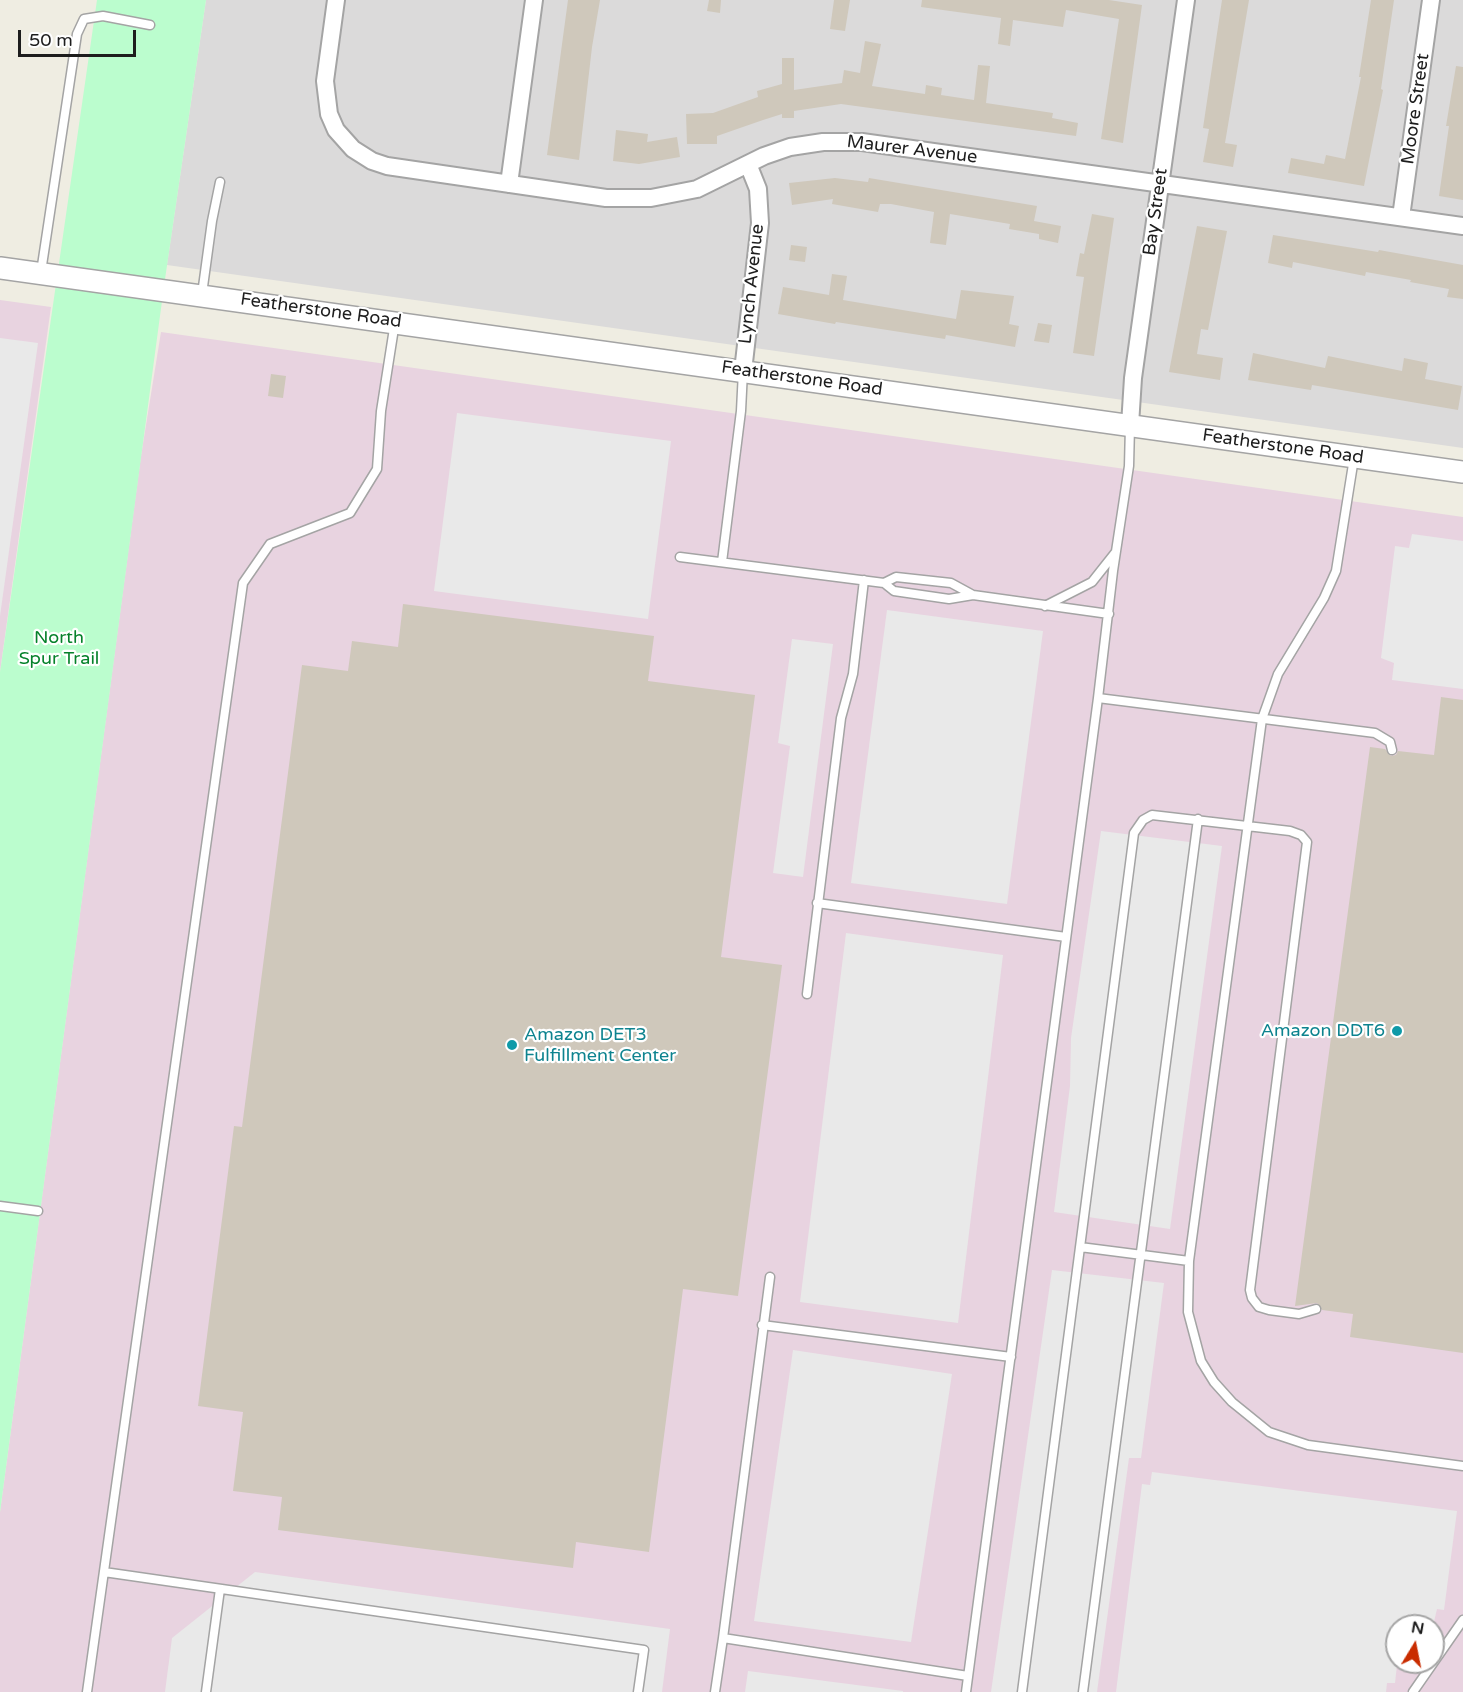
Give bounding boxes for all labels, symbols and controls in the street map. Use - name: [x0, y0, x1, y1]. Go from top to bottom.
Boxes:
- scale bar: [21, 18, 140, 56]
- text: 50 m: [29, 29, 73, 51]
- street label: Moore Street: [1398, 52, 1434, 166]
- street label: Maurer Avenue: [846, 131, 978, 169]
- street label: Bay Street: [1139, 167, 1173, 257]
- street label: Lynch Avenue: [735, 223, 769, 345]
- street label: Featherstone Road: [239, 289, 403, 333]
- street label: Featherstone Road: [720, 357, 884, 401]
- street label: Featherstone Road: [1201, 425, 1365, 469]
- park label: North Spur Trail: [19, 627, 99, 670]
- place label: Amazon DDT6: [1261, 1020, 1385, 1042]
- place label: Amazon DET3 Fulfillment Center: [524, 1024, 676, 1066]
- marker: Amazon DDT6: [1390, 1024, 1404, 1038]
- marker: Amazon DET3 Fulfillment Center: [505, 1038, 519, 1052]
- north arrow: [1385, 1614, 1445, 1674]
- text: N: [1410, 1617, 1426, 1639]

